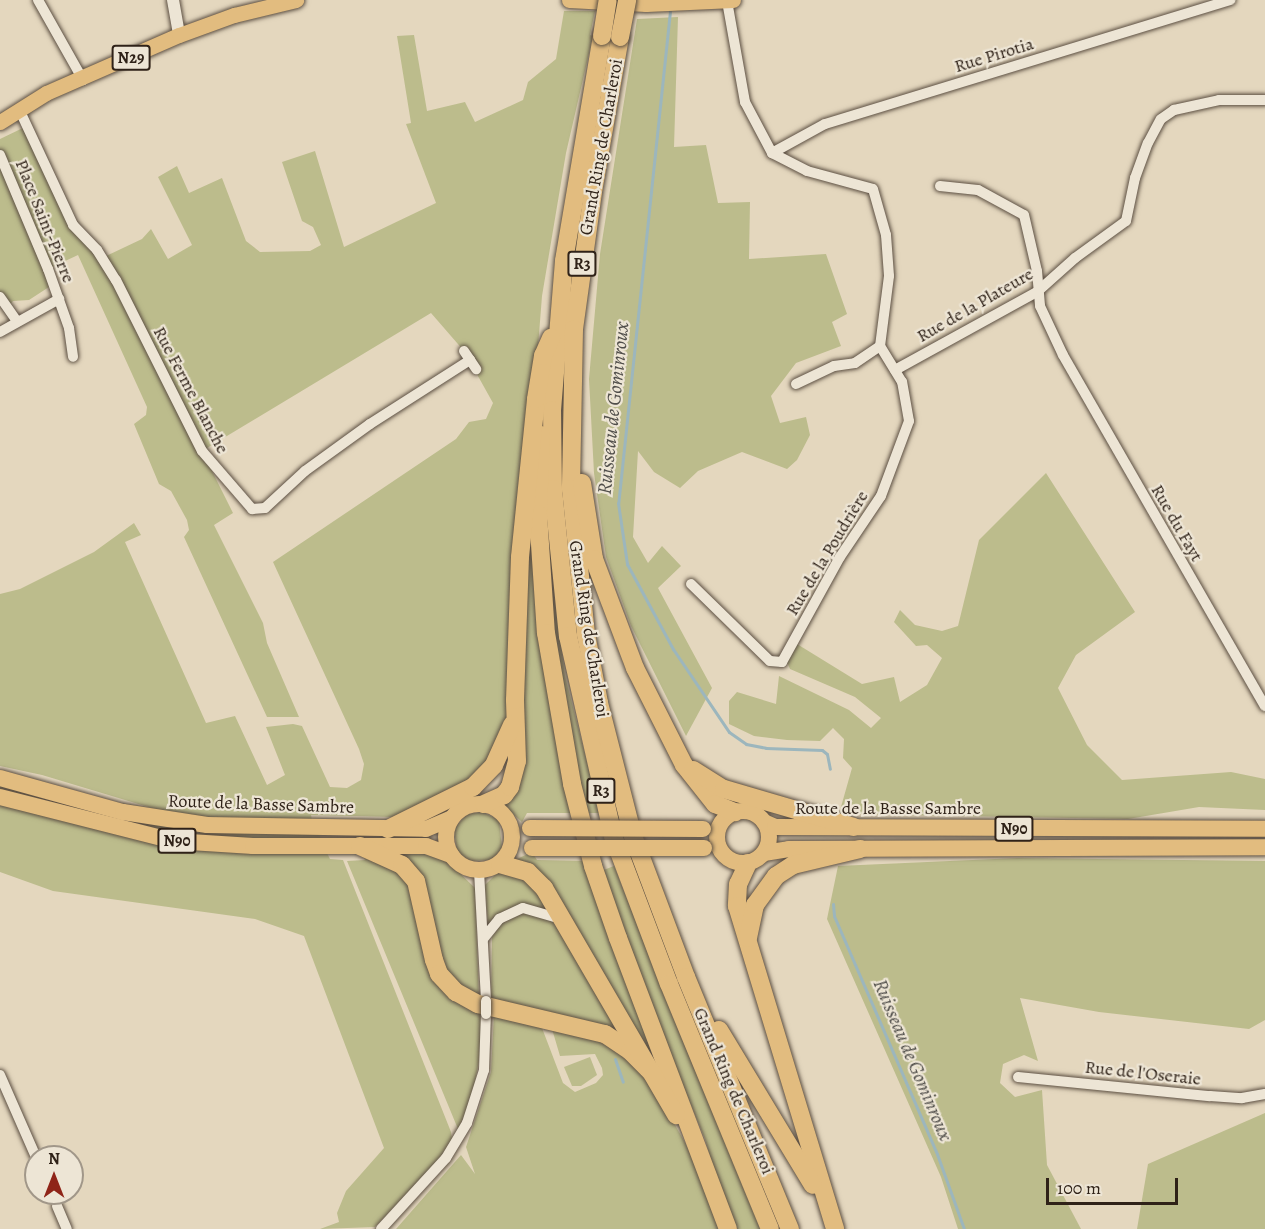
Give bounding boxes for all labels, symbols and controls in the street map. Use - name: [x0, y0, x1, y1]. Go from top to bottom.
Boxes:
- street label: Rue Pirotia: [952, 33, 1036, 77]
- road number: N29: [112, 45, 150, 71]
- street label: Grand Ring de Charleroi: [575, 57, 627, 237]
- street label: Place Saint-Pierre: [10, 156, 80, 286]
- road number: R3: [567, 251, 597, 277]
- street label: Rue de la Plateure: [913, 263, 1037, 347]
- water label: Ruisseau de Gominroux: [592, 321, 634, 495]
- street label: Rue Ferme Blanche: [148, 323, 234, 457]
- street label: Rue du Fayt: [1146, 481, 1208, 565]
- street label: Rue de la Poudrière: [781, 487, 873, 619]
- street label: Grand Ring de Charleroi: [564, 539, 614, 719]
- road number: R3: [586, 778, 616, 804]
- street label: Route de la Basse Sambre: [168, 790, 354, 818]
- street label: Route de la Basse Sambre: [795, 797, 981, 819]
- road number: N90: [993, 816, 1035, 842]
- road number: N90: [156, 828, 198, 854]
- water label: Ruisseau de Gominroux: [868, 976, 958, 1144]
- street label: Grand Ring de Charleroi: [689, 1004, 779, 1178]
- street label: Rue de l'Oseraie: [1084, 1056, 1202, 1090]
- north arrow: [24, 1145, 84, 1205]
- text: N: [48, 1148, 60, 1170]
- scale bar: [1049, 1166, 1181, 1204]
- text: 100 m: [1057, 1176, 1101, 1200]

